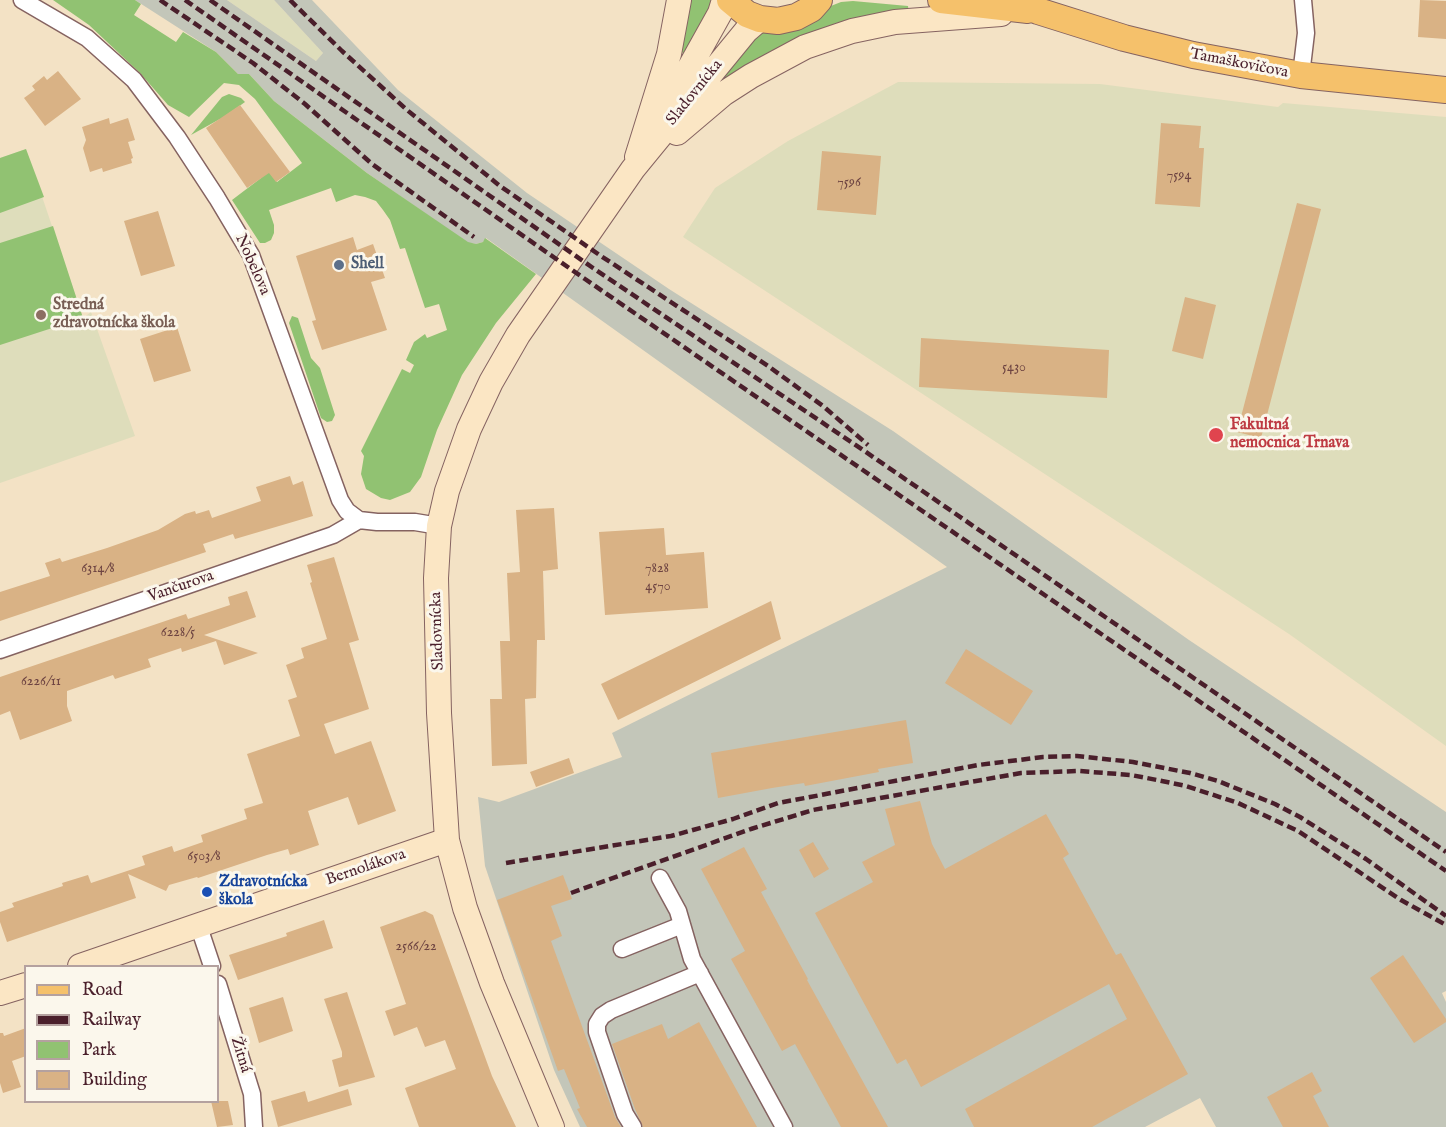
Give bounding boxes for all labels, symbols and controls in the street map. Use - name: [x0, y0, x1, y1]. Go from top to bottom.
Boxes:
- street label: Tamaškovičova: [1188, 45, 1290, 83]
- street label: Sladovnícka: [663, 56, 727, 130]
- house number: 7594: [1167, 168, 1191, 184]
- house number: 7596: [837, 175, 861, 191]
- street label: Nobelova: [230, 232, 274, 298]
- place label: Shell: [351, 255, 384, 275]
- marker: Shell: [332, 258, 346, 272]
- place label: Stredná zdravotnícka škola: [53, 296, 175, 334]
- marker: Stredná zdravotnícka škola: [34, 308, 48, 322]
- house number: 5430: [1002, 360, 1026, 376]
- place label: Fakultná nemocnica Trnava: [1230, 416, 1349, 454]
- marker: Fakultná nemocnica Trnava: [1207, 426, 1225, 444]
- house number: 6314/8: [81, 561, 115, 577]
- house number: 7828: [645, 561, 669, 577]
- street label: Vančurova: [146, 567, 216, 607]
- house number: 4570: [645, 579, 671, 595]
- street label: Sladovnícka: [427, 591, 449, 671]
- house number: 6228/5: [161, 625, 195, 641]
- house number: 6226/11: [21, 674, 61, 690]
- street label: Bernolákova: [324, 845, 408, 891]
- house number: 6503/8: [187, 849, 221, 865]
- place label: Zdravotnícka škola: [219, 873, 308, 911]
- marker: Zdravotnícka škola: [200, 885, 214, 899]
- house number: 2566/22: [395, 939, 437, 955]
- legend: [24, 965, 219, 1103]
- text: Road: [82, 979, 123, 1002]
- text: Railway: [82, 1009, 141, 1032]
- street label: Žitná: [225, 1035, 255, 1075]
- text: Park: [82, 1039, 116, 1062]
- text: Building: [82, 1069, 147, 1092]

